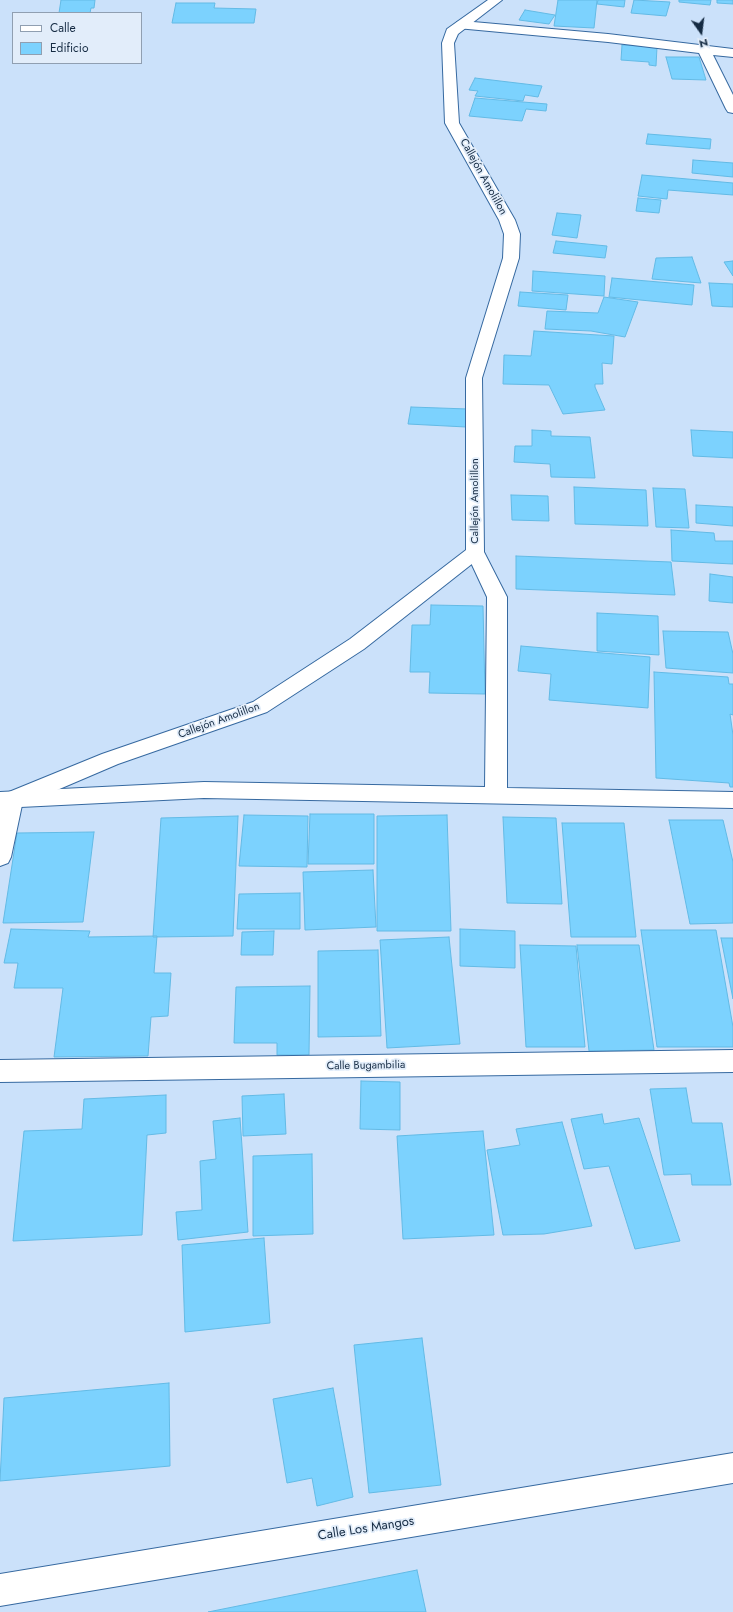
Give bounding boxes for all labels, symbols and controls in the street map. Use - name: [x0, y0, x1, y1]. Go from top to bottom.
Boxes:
- legend: [12, 12, 142, 64]
- north arrow: [681, 12, 721, 52]
- text: Calle: [50, 19, 76, 37]
- text: N: [698, 35, 710, 52]
- text: Edificio: [50, 39, 89, 57]
- street label: Callejón Amolillon: [457, 136, 509, 218]
- street label: Callejón Amolillon: [468, 458, 482, 544]
- street label: Callejón Amolillon: [177, 700, 261, 742]
- street label: Calle Bugambilia: [327, 1059, 405, 1073]
- street label: Calle Los Mangos: [317, 1514, 415, 1544]

